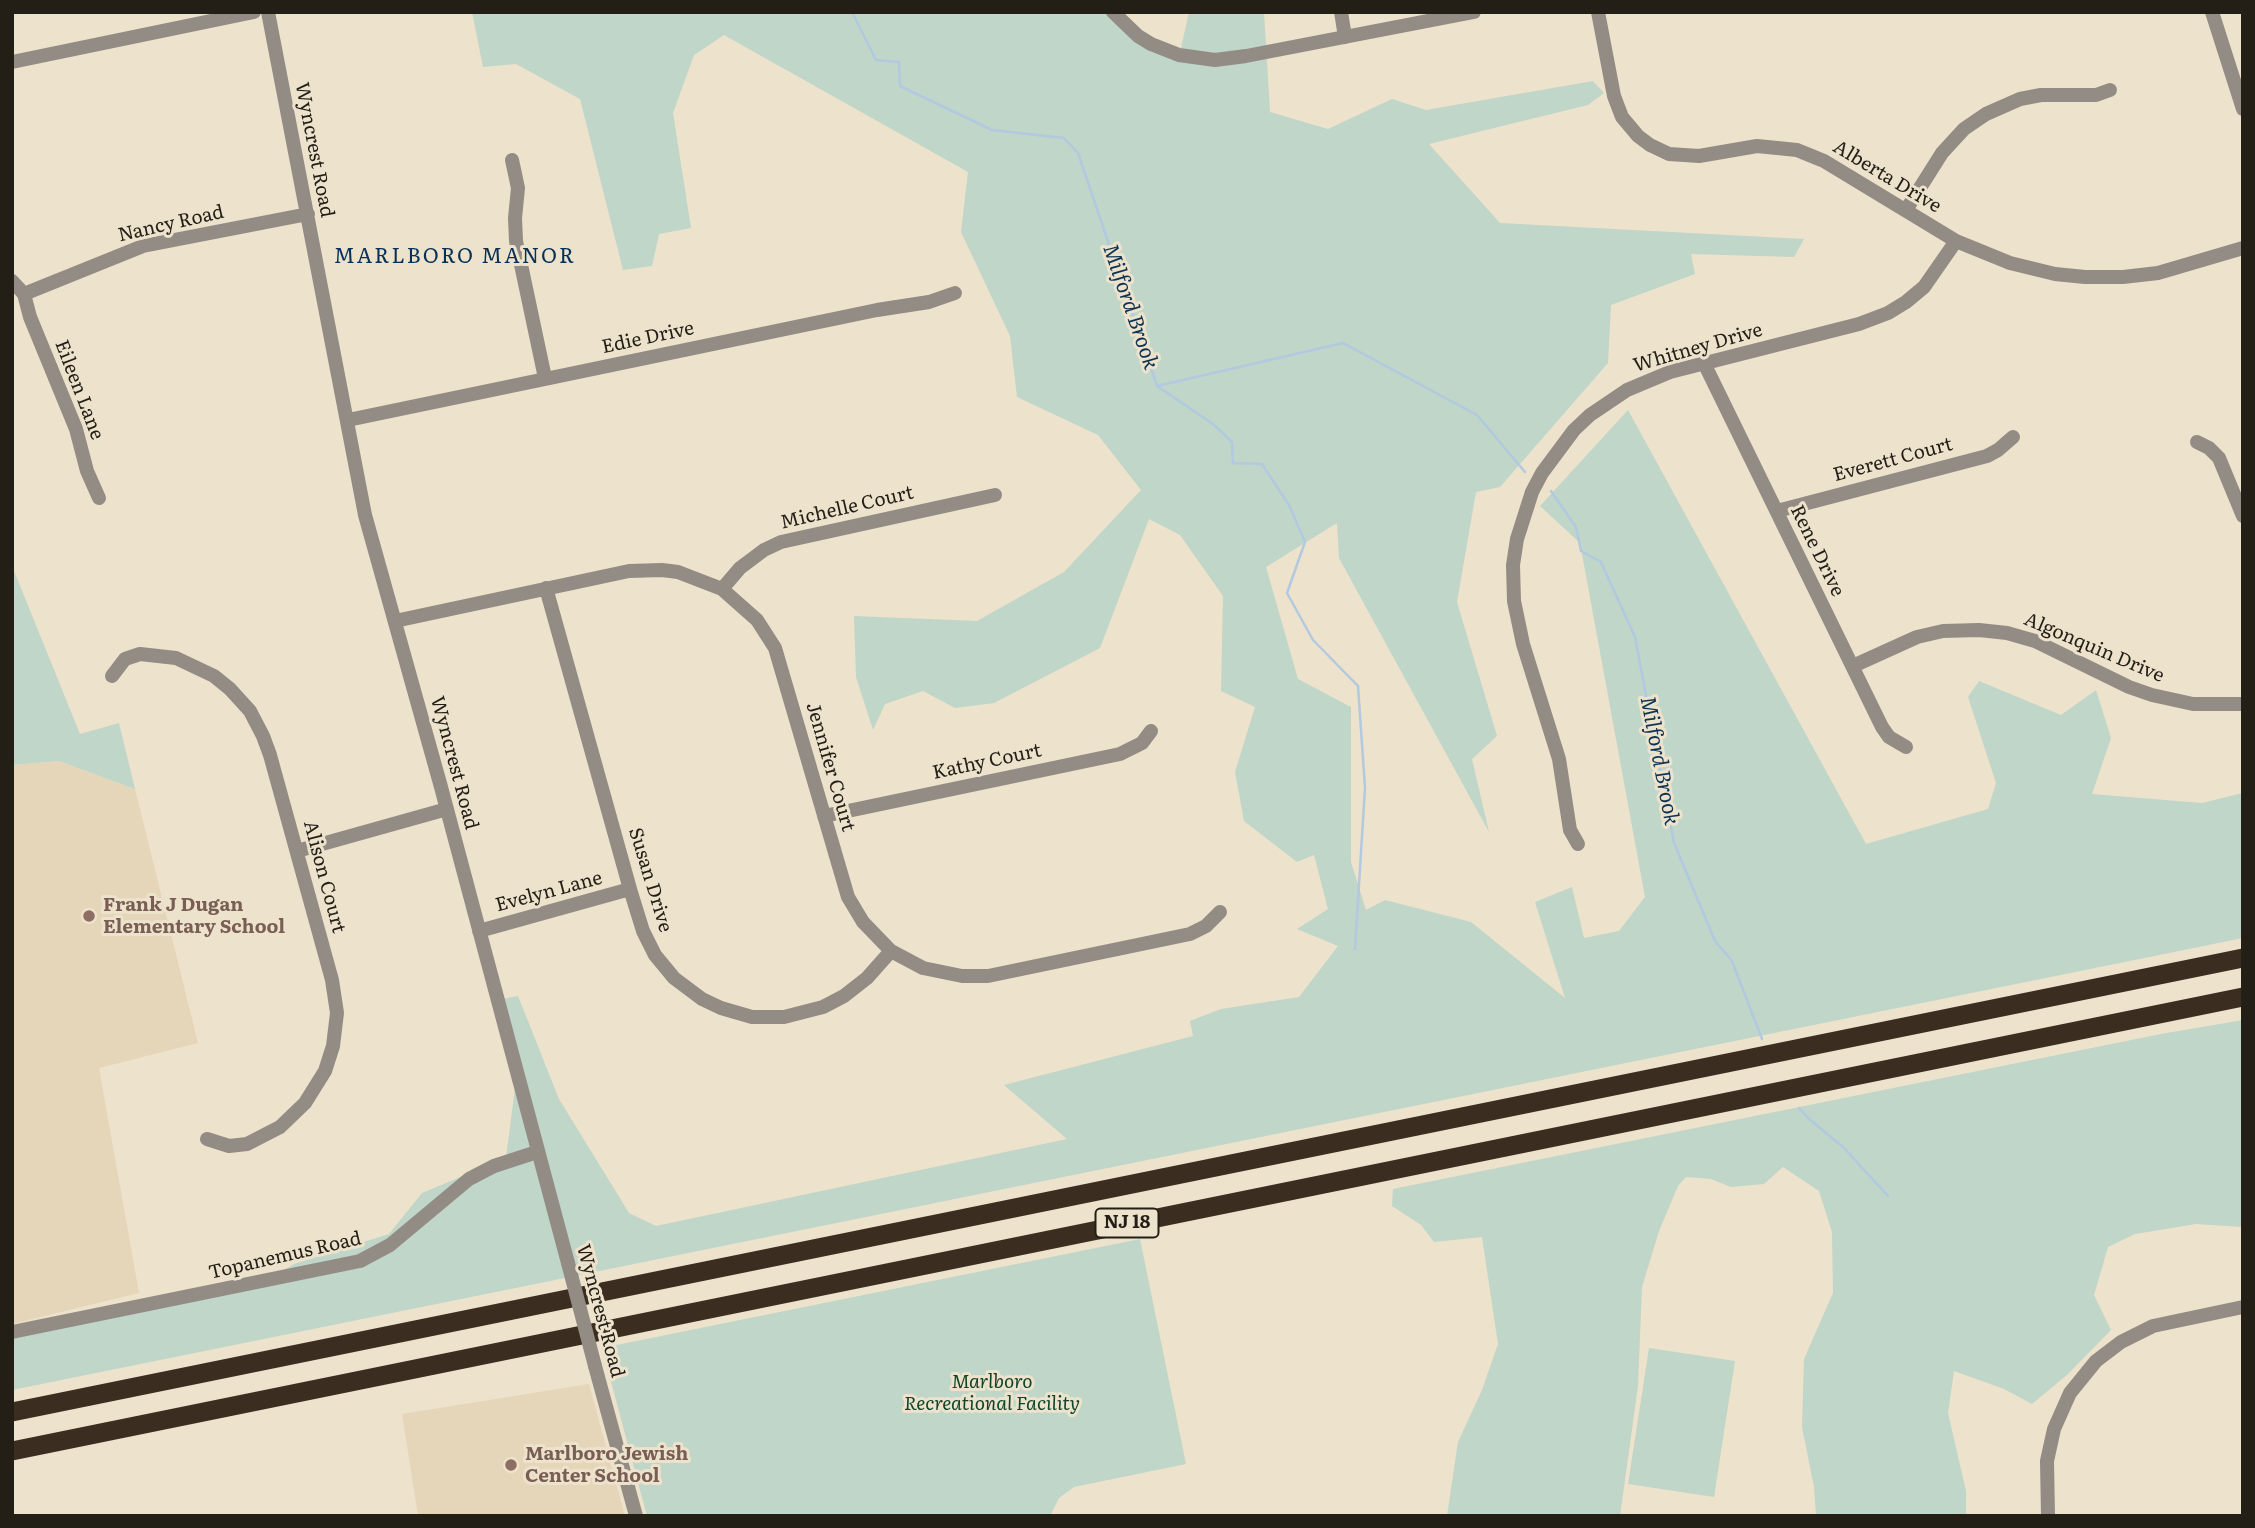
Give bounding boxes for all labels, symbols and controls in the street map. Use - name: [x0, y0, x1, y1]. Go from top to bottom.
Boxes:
- street label: Wyncrest Road: [290, 80, 338, 220]
- street label: Alberta Drive: [1829, 136, 1945, 218]
- street label: Nancy Road: [116, 201, 226, 247]
- water label: Milford Brook: [1097, 241, 1163, 373]
- district label: MARLBORO MANOR: [335, 244, 575, 270]
- street label: Edie Drive: [600, 317, 696, 359]
- street label: Whitney Drive: [1631, 319, 1765, 377]
- street label: Eileen Lane: [50, 337, 108, 443]
- street label: Everett Court: [1831, 433, 1955, 487]
- street label: Michelle Court: [778, 482, 916, 534]
- street label: Rene Drive: [1785, 502, 1849, 600]
- street label: Algonquin Drive: [2021, 608, 2167, 688]
- street label: Wyncrest Road: [425, 694, 483, 832]
- water label: Milford Brook: [1634, 694, 1684, 828]
- street label: Jennifer Court: [801, 700, 859, 834]
- street label: Kathy Court: [930, 739, 1044, 785]
- street label: Alison Court: [298, 818, 350, 936]
- street label: Susan Drive: [623, 825, 677, 935]
- street label: Evelyn Lane: [493, 867, 605, 917]
- place label: Frank J Dugan Elementary School: [103, 894, 285, 938]
- marker: Frank J Dugan Elementary School: [81, 908, 97, 924]
- road number: NJ 18: [1096, 1208, 1158, 1238]
- street label: Topanemus Road: [206, 1227, 364, 1285]
- street label: Wyncrest Road: [571, 1242, 629, 1380]
- park label: Marlboro Recreational Facility: [904, 1371, 1080, 1415]
- place label: Marlboro Jewish Center School: [525, 1443, 688, 1487]
- marker: Marlboro Jewish Center School: [503, 1457, 519, 1473]

